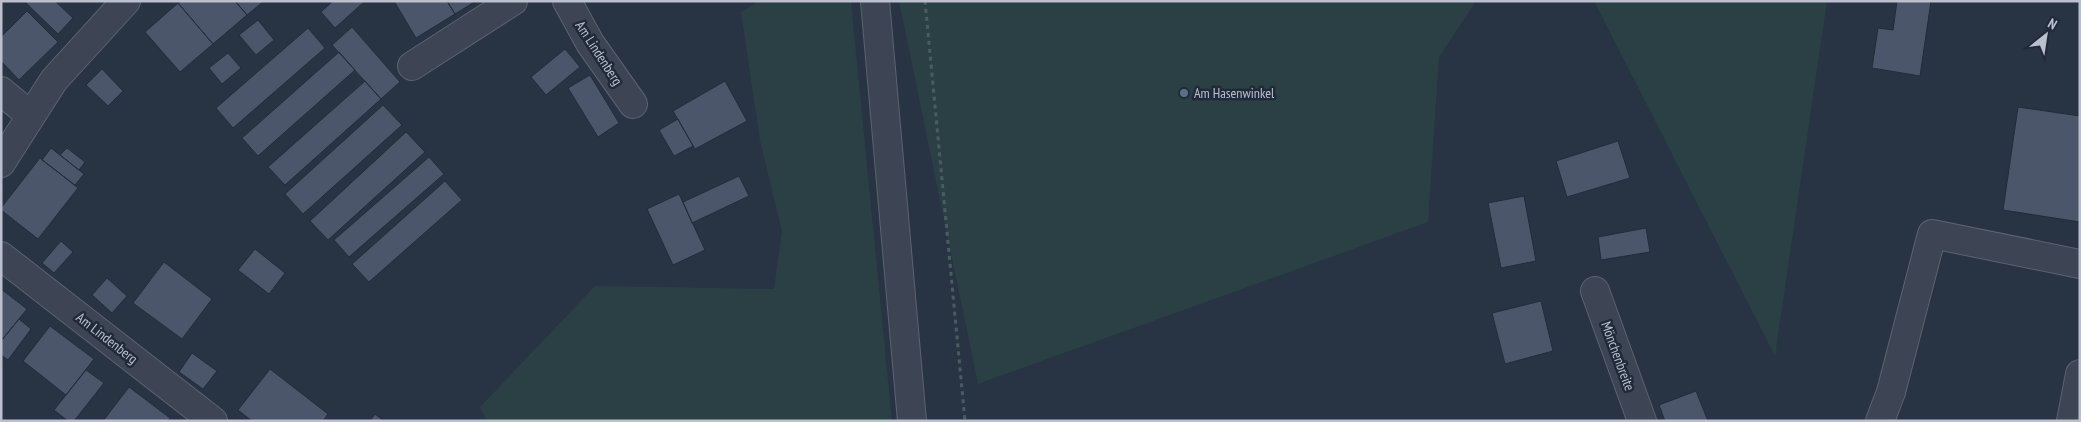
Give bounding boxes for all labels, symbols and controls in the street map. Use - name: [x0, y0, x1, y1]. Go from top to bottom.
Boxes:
- north arrow: [2021, 10, 2071, 60]
- text: N: [2045, 14, 2060, 33]
- street label: Am Lindenberg: [571, 17, 627, 89]
- place label: Am Hasenwinkel: [1194, 84, 1275, 102]
- marker: Am Hasenwinkel: [1178, 87, 1190, 99]
- street label: Am Lindenberg: [73, 308, 141, 368]
- street label: Mönchenbreite: [1597, 319, 1639, 393]

